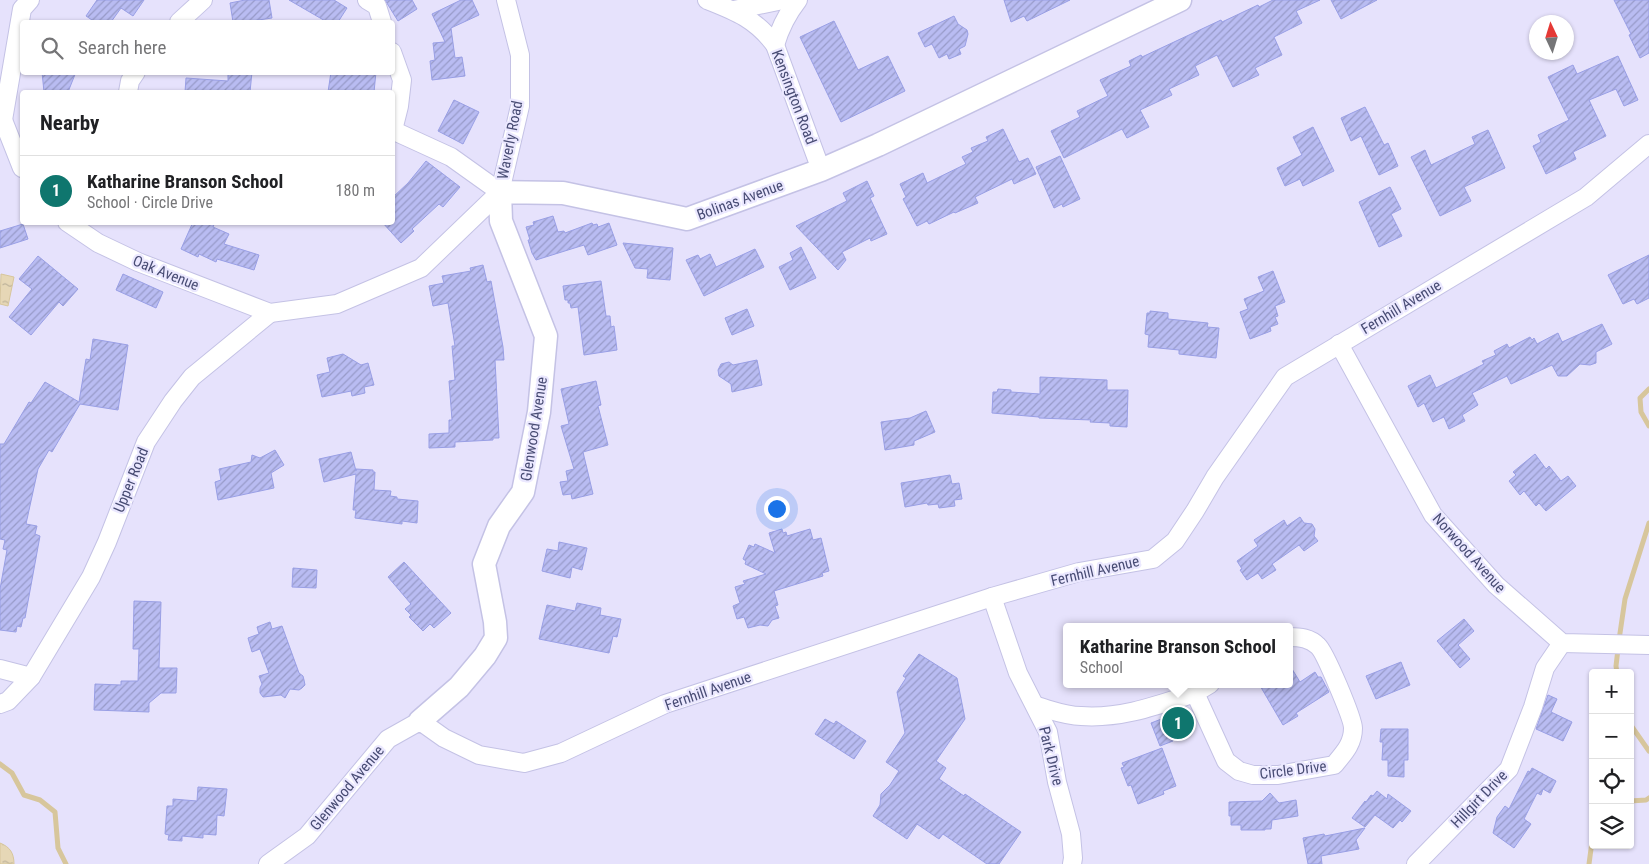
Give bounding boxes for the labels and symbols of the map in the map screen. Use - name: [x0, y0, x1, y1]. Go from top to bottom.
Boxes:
- north arrow: [1529, 15, 1574, 60]
- street label: Kensington Road: [768, 47, 820, 147]
- street label: Waverly Road: [494, 99, 526, 181]
- street label: Bolinas Avenue: [694, 176, 786, 224]
- street label: Oak Avenue: [130, 252, 202, 294]
- street label: Fernhill Avenue: [1358, 276, 1444, 338]
- street label: Glenwood Avenue: [517, 375, 551, 483]
- street label: Upper Road: [110, 445, 152, 515]
- your location: [764, 496, 790, 522]
- street label: Norwood Avenue: [1429, 510, 1509, 596]
- street label: Fernhill Avenue: [1049, 552, 1141, 590]
- street label: Fernhill Avenue: [662, 668, 754, 714]
- pin: 1: [1162, 704, 1194, 742]
- street label: Park Drive: [1035, 725, 1067, 787]
- street label: Glenwood Avenue: [306, 742, 388, 834]
- street label: Circle Drive: [1259, 757, 1327, 783]
- street label: Hillgirt Drive: [1447, 766, 1511, 832]

